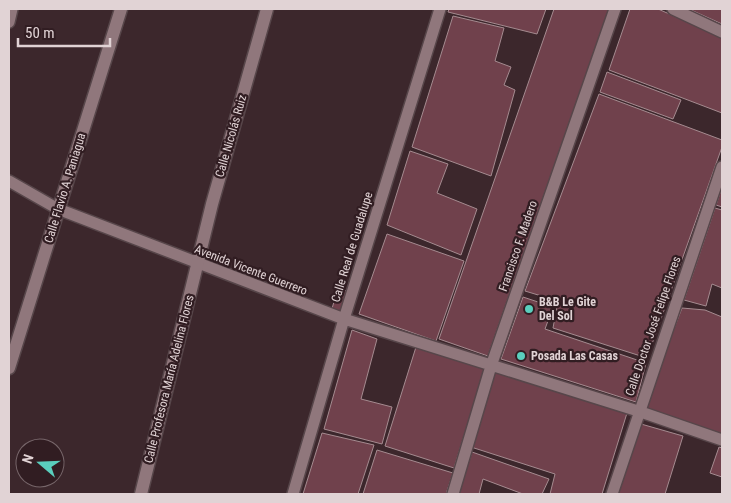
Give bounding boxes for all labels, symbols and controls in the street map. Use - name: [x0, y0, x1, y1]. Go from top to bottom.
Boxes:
- scale bar: [18, 15, 110, 47]
- text: 50 m: [25, 24, 55, 42]
- street label: Calle Nicolás Ruiz: [213, 93, 249, 179]
- street label: Calle Flavio A. Paniagua: [42, 131, 88, 245]
- street label: Calle Real de Guadalupe: [329, 190, 376, 304]
- street label: Francisco F. Madero: [496, 199, 540, 293]
- street label: Avenida Vicente Guerrero: [193, 242, 309, 298]
- street label: Calle Doctor José Felipe Flores: [623, 254, 683, 398]
- street label: Calle Profesora María Adelina Flores: [141, 294, 197, 464]
- place label: B&B Le Gite Del Sol: [539, 295, 596, 323]
- marker: B&B Le Gite Del Sol: [523, 303, 535, 315]
- place label: Posada Las Casas: [531, 349, 618, 363]
- marker: Posada Las Casas: [515, 350, 527, 362]
- north arrow: [15, 438, 65, 488]
- text: N: [19, 452, 37, 465]

